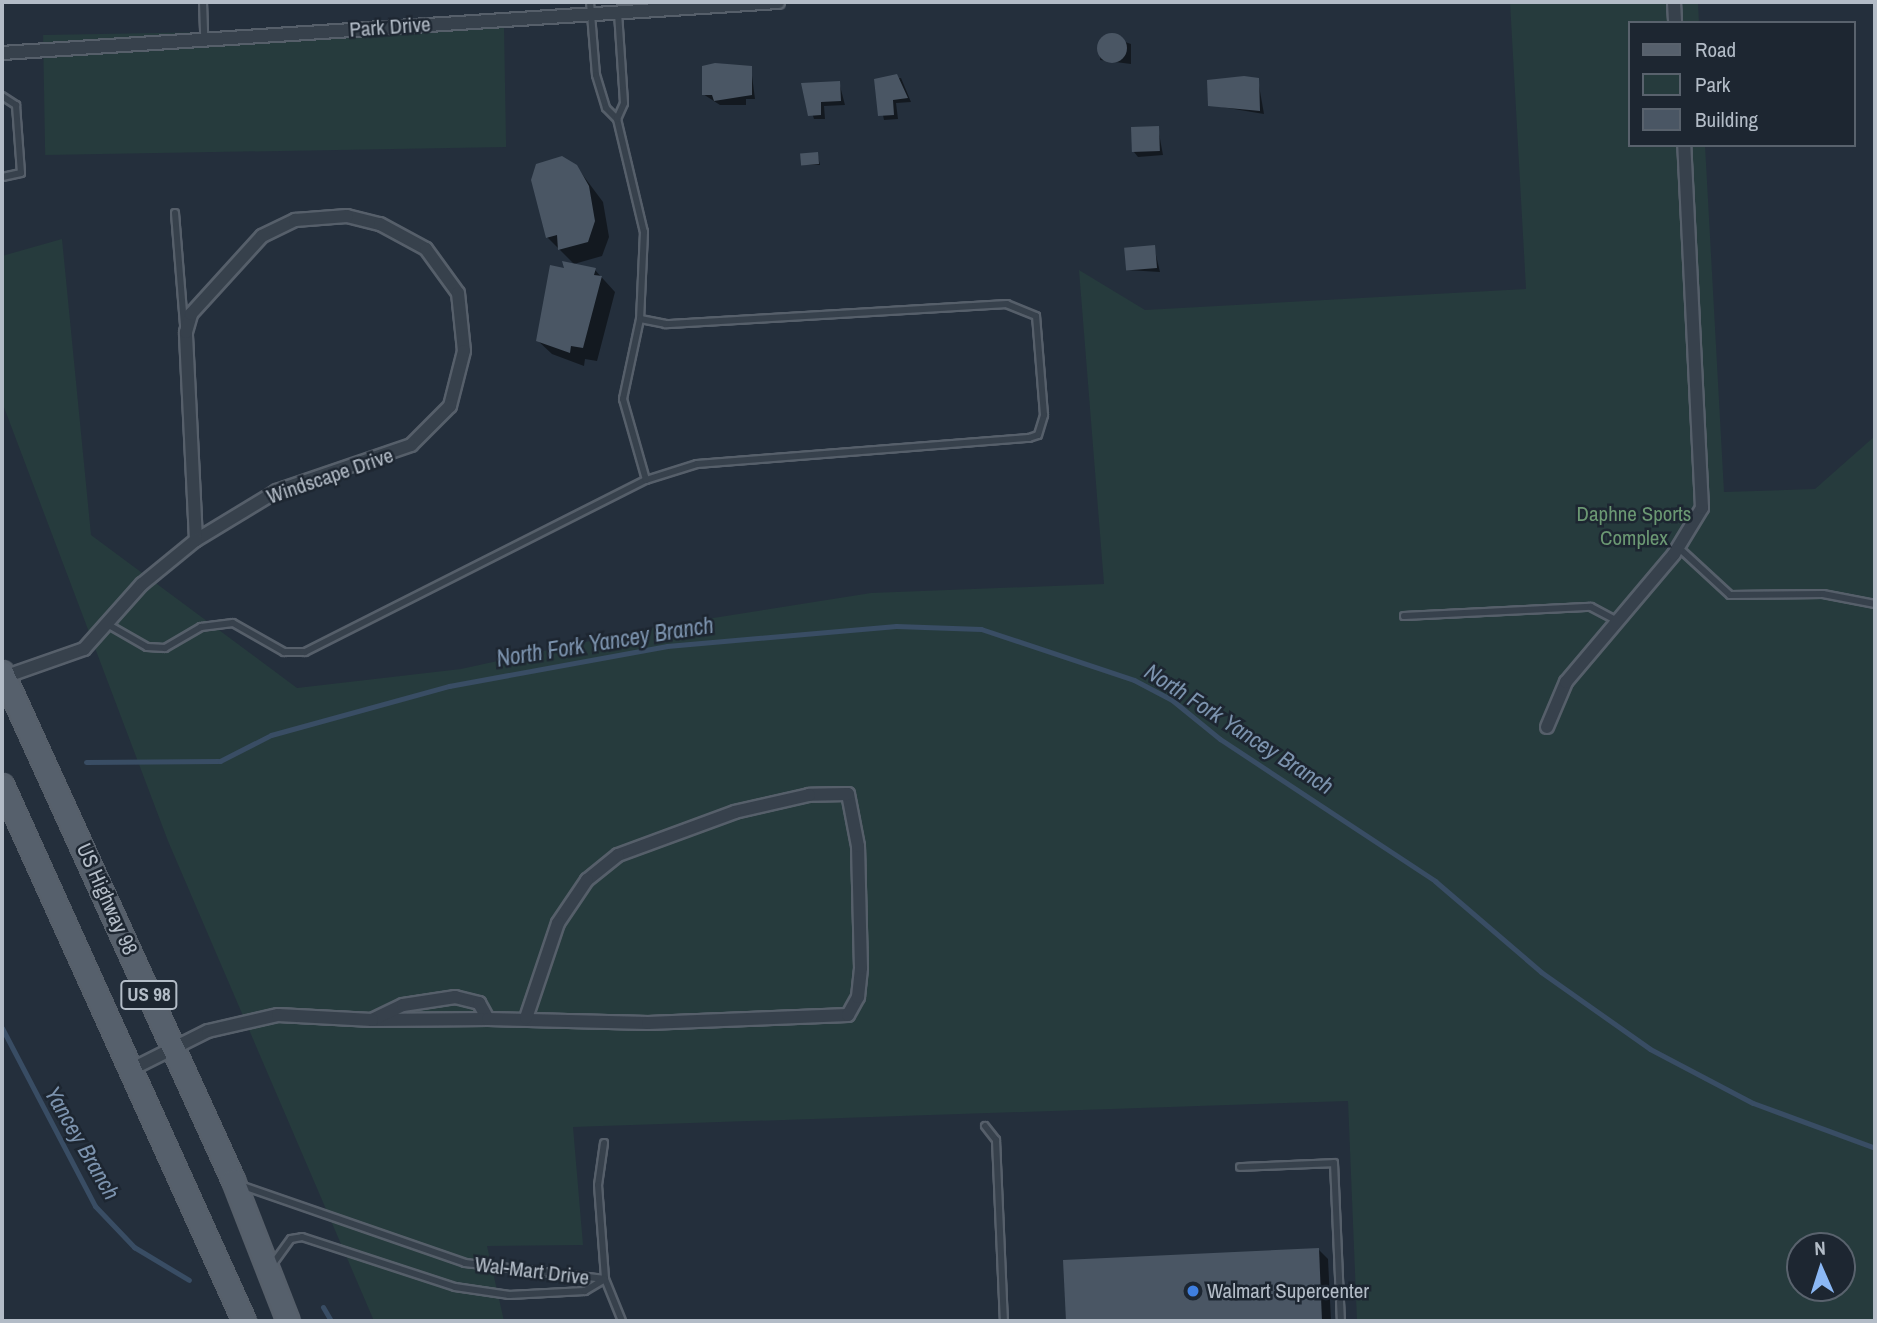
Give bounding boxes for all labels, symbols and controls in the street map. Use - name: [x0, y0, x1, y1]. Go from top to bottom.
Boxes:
- street label: Park Drive: [349, 12, 431, 42]
- legend: [1629, 21, 1856, 147]
- text: Road: [1695, 35, 1736, 64]
- text: Park: [1695, 70, 1730, 99]
- text: Building: [1695, 105, 1758, 134]
- street label: Windscape Drive: [263, 443, 397, 509]
- park label: Daphne Sports Complex: [1577, 501, 1691, 551]
- water label: North Fork Yancey Branch: [494, 611, 716, 673]
- water label: North Fork Yancey Branch: [1139, 658, 1339, 800]
- street label: US Highway 98: [71, 839, 143, 959]
- road number: US 98: [119, 979, 179, 1010]
- water label: Yancey Branch: [38, 1081, 126, 1205]
- north arrow: [1786, 1232, 1856, 1302]
- text: N: [1814, 1235, 1826, 1261]
- street label: Wal-Mart Drive: [473, 1251, 591, 1291]
- place label: Walmart Supercenter: [1207, 1278, 1369, 1304]
- marker: Walmart Supercenter: [1185, 1283, 1201, 1299]

